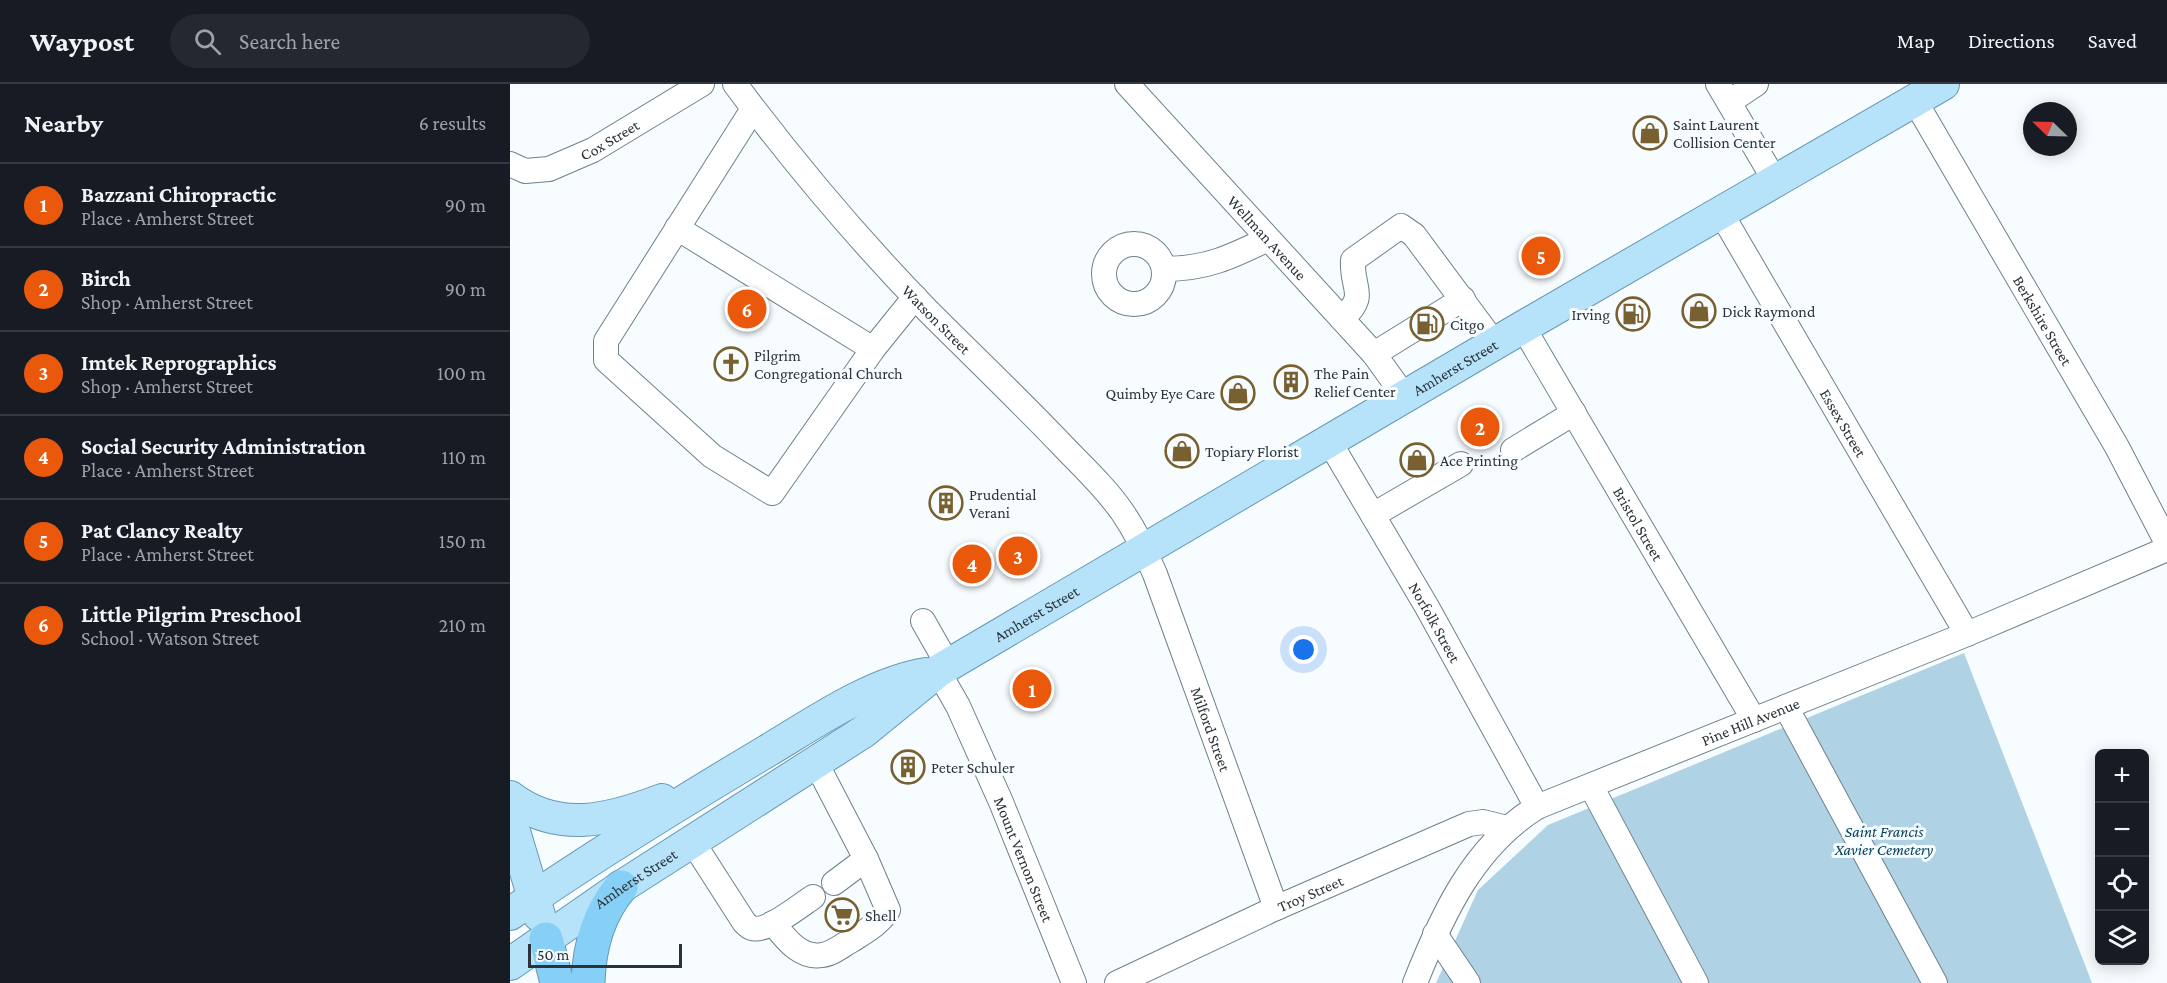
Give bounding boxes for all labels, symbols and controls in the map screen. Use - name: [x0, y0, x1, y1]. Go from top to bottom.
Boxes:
- search box: [170, 14, 590, 68]
- icon: search: [191, 25, 224, 58]
- text: Waypost: [30, 26, 134, 57]
- text: Search here: [239, 29, 340, 54]
- text: Map: [1897, 29, 1935, 53]
- text: Directions: [1968, 29, 2055, 53]
- text: Saved: [2088, 29, 2137, 53]
- north arrow: [2023, 102, 2077, 156]
- text: Nearby: [24, 109, 103, 138]
- text: 6 results: [419, 112, 486, 134]
- shop icon: Saint Laurent Collision Center: [1632, 115, 1668, 151]
- street label: Cox Street: [578, 116, 643, 163]
- place label: Saint Laurent Collision Center: [1673, 116, 1776, 151]
- text: Bazzani Chiropractic: [81, 182, 276, 207]
- street label: Wellman Avenue: [1224, 192, 1310, 284]
- text: 1: [40, 194, 47, 216]
- text: 90 m: [445, 194, 486, 216]
- text: Place · Amherst Street: [81, 207, 254, 229]
- pin: 5: [1522, 234, 1560, 279]
- text: Birch: [81, 266, 131, 291]
- street label: Berkshire Street: [2010, 273, 2076, 369]
- text: 2: [38, 278, 49, 300]
- text: 90 m: [445, 278, 486, 300]
- street label: Watson Street: [899, 282, 974, 358]
- pin: 6: [728, 286, 766, 332]
- text: Shop · Amherst Street: [81, 291, 253, 313]
- shop icon: Dick Raymond: [1681, 293, 1717, 329]
- fuel station icon: Irving: [1615, 296, 1651, 332]
- place label: Dick Raymond: [1722, 303, 1816, 321]
- fuel station icon: Citgo: [1409, 306, 1445, 342]
- place label: Irving: [1572, 306, 1610, 324]
- place label: Citgo: [1450, 316, 1484, 334]
- street label: Amherst Street: [1410, 336, 1501, 399]
- church icon: Pilgrim Congregational Church: [713, 346, 749, 382]
- place label: Pilgrim Congregational Church: [754, 347, 903, 383]
- text: Imtek Reprographics: [81, 350, 276, 375]
- text: 3: [39, 362, 48, 384]
- text: 100 m: [437, 362, 486, 384]
- building icon: The Pain Relief Center: [1273, 364, 1309, 400]
- place label: The Pain Relief Center: [1314, 365, 1396, 400]
- text: Shop · Amherst Street: [81, 375, 253, 397]
- shop icon: Quimby Eye Care: [1220, 375, 1256, 411]
- place label: Quimby Eye Care: [1105, 385, 1215, 403]
- street label: Essex Street: [1817, 386, 1870, 461]
- pin: 2: [1460, 404, 1500, 450]
- shop icon: Topiary Florist: [1164, 433, 1200, 469]
- text: Social Security Administration: [81, 434, 366, 459]
- shop icon: Ace Printing: [1399, 442, 1435, 478]
- place label: Topiary Florist: [1205, 443, 1299, 461]
- text: 4: [38, 446, 49, 468]
- text: 110 m: [442, 446, 486, 468]
- place label: Ace Printing: [1440, 452, 1518, 470]
- text: Place · Amherst Street: [81, 459, 254, 481]
- street label: Bristol Street: [1610, 484, 1667, 564]
- building icon: Prudential Verani: [928, 485, 964, 521]
- place label: Prudential Verani: [969, 486, 1036, 521]
- text: Pat Clancy Realty: [81, 518, 242, 543]
- text: 5: [39, 530, 48, 552]
- text: 150 m: [439, 530, 486, 552]
- pin: 3: [998, 534, 1038, 578]
- pin: 4: [952, 542, 992, 586]
- text: Place · Amherst Street: [81, 543, 254, 565]
- street label: Norfolk Street: [1405, 579, 1464, 666]
- street label: Amherst Street: [991, 582, 1082, 645]
- text: Little Pilgrim Preschool: [81, 602, 301, 627]
- text: 6: [38, 614, 49, 636]
- text: 210 m: [439, 614, 486, 636]
- text: School · Watson Street: [81, 627, 259, 649]
- your location: [1289, 635, 1318, 664]
- pin: 1: [1012, 666, 1052, 712]
- street label: Milford Street: [1188, 685, 1234, 774]
- street label: Pine Hill Avenue: [1699, 694, 1802, 749]
- building icon: Peter Schuler: [890, 749, 926, 785]
- map controls: [2095, 749, 2149, 965]
- button: +: [2095, 749, 2149, 803]
- place label: Peter Schuler: [931, 759, 1015, 776]
- street label: Mount Vernon Street: [991, 794, 1057, 925]
- button: −: [2095, 803, 2149, 857]
- park label: Saint Francis Xavier Cemetery: [1834, 823, 1934, 859]
- street label: Amherst Street: [591, 845, 681, 912]
- button: locate: [2095, 857, 2149, 911]
- street label: Troy Street: [1275, 872, 1346, 915]
- supermarket icon: Shell: [824, 897, 860, 933]
- place label: Shell: [865, 907, 897, 924]
- button: layers: [2095, 911, 2149, 965]
- scale bar: [528, 941, 682, 968]
- text: 50 m: [537, 946, 569, 963]

